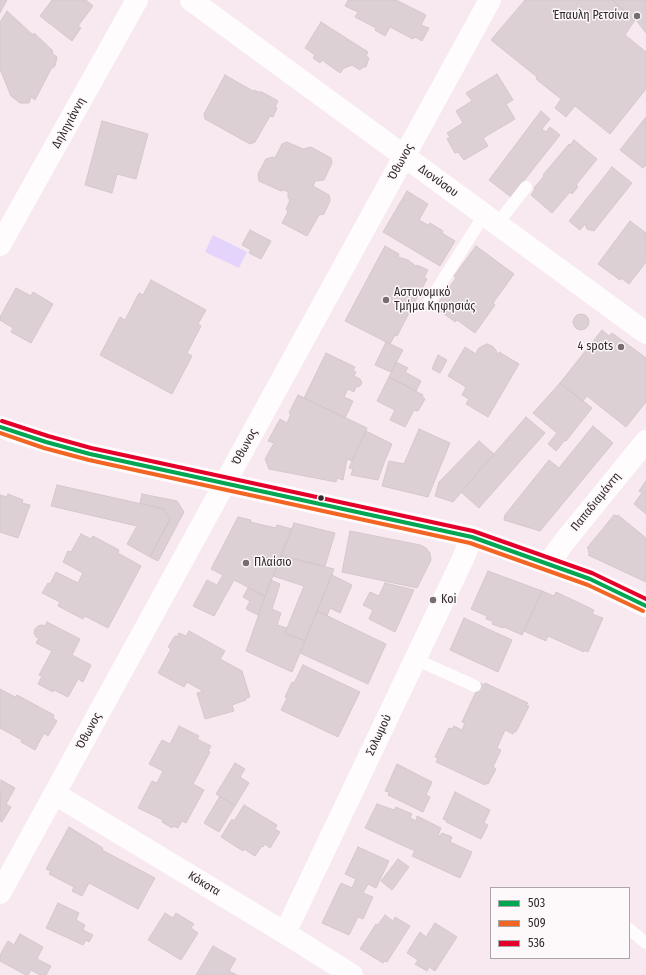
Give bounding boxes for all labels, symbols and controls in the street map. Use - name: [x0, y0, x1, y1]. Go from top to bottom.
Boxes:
- place label: Έπαυλη Ρετσίνα: [553, 9, 629, 23]
- marker: Έπαυλη Ρετσίνα: [632, 11, 642, 21]
- street label: Δηληγιάννη: [49, 95, 89, 151]
- street label: Όθωνος: [385, 141, 417, 183]
- street label: Διονύσου: [415, 162, 461, 200]
- place label: Αστυνομικό Τμήμα Κηφησιάς: [394, 286, 475, 314]
- marker: Αστυνομικό Τμήμα Κηφησιάς: [381, 295, 391, 305]
- place label: 4 spots: [578, 340, 613, 354]
- marker: 4 spots: [616, 342, 626, 352]
- street label: Όθωνος: [229, 426, 261, 468]
- street label: Παπαδιαμάντη: [568, 470, 624, 534]
- unlabelled marker: [316, 493, 326, 503]
- place label: Πλαίσιο: [254, 556, 292, 570]
- marker: Πλαίσιο: [241, 558, 251, 568]
- place label: Koi: [441, 593, 457, 607]
- marker: Koi: [428, 595, 438, 605]
- street label: Όθωνος: [73, 710, 105, 752]
- street label: Σολωμού: [363, 712, 395, 758]
- street label: Κόκοτα: [185, 869, 223, 899]
- legend: [490, 887, 630, 959]
- text: 503: [528, 896, 545, 910]
- text: 509: [528, 916, 546, 930]
- text: 536: [528, 936, 545, 950]

